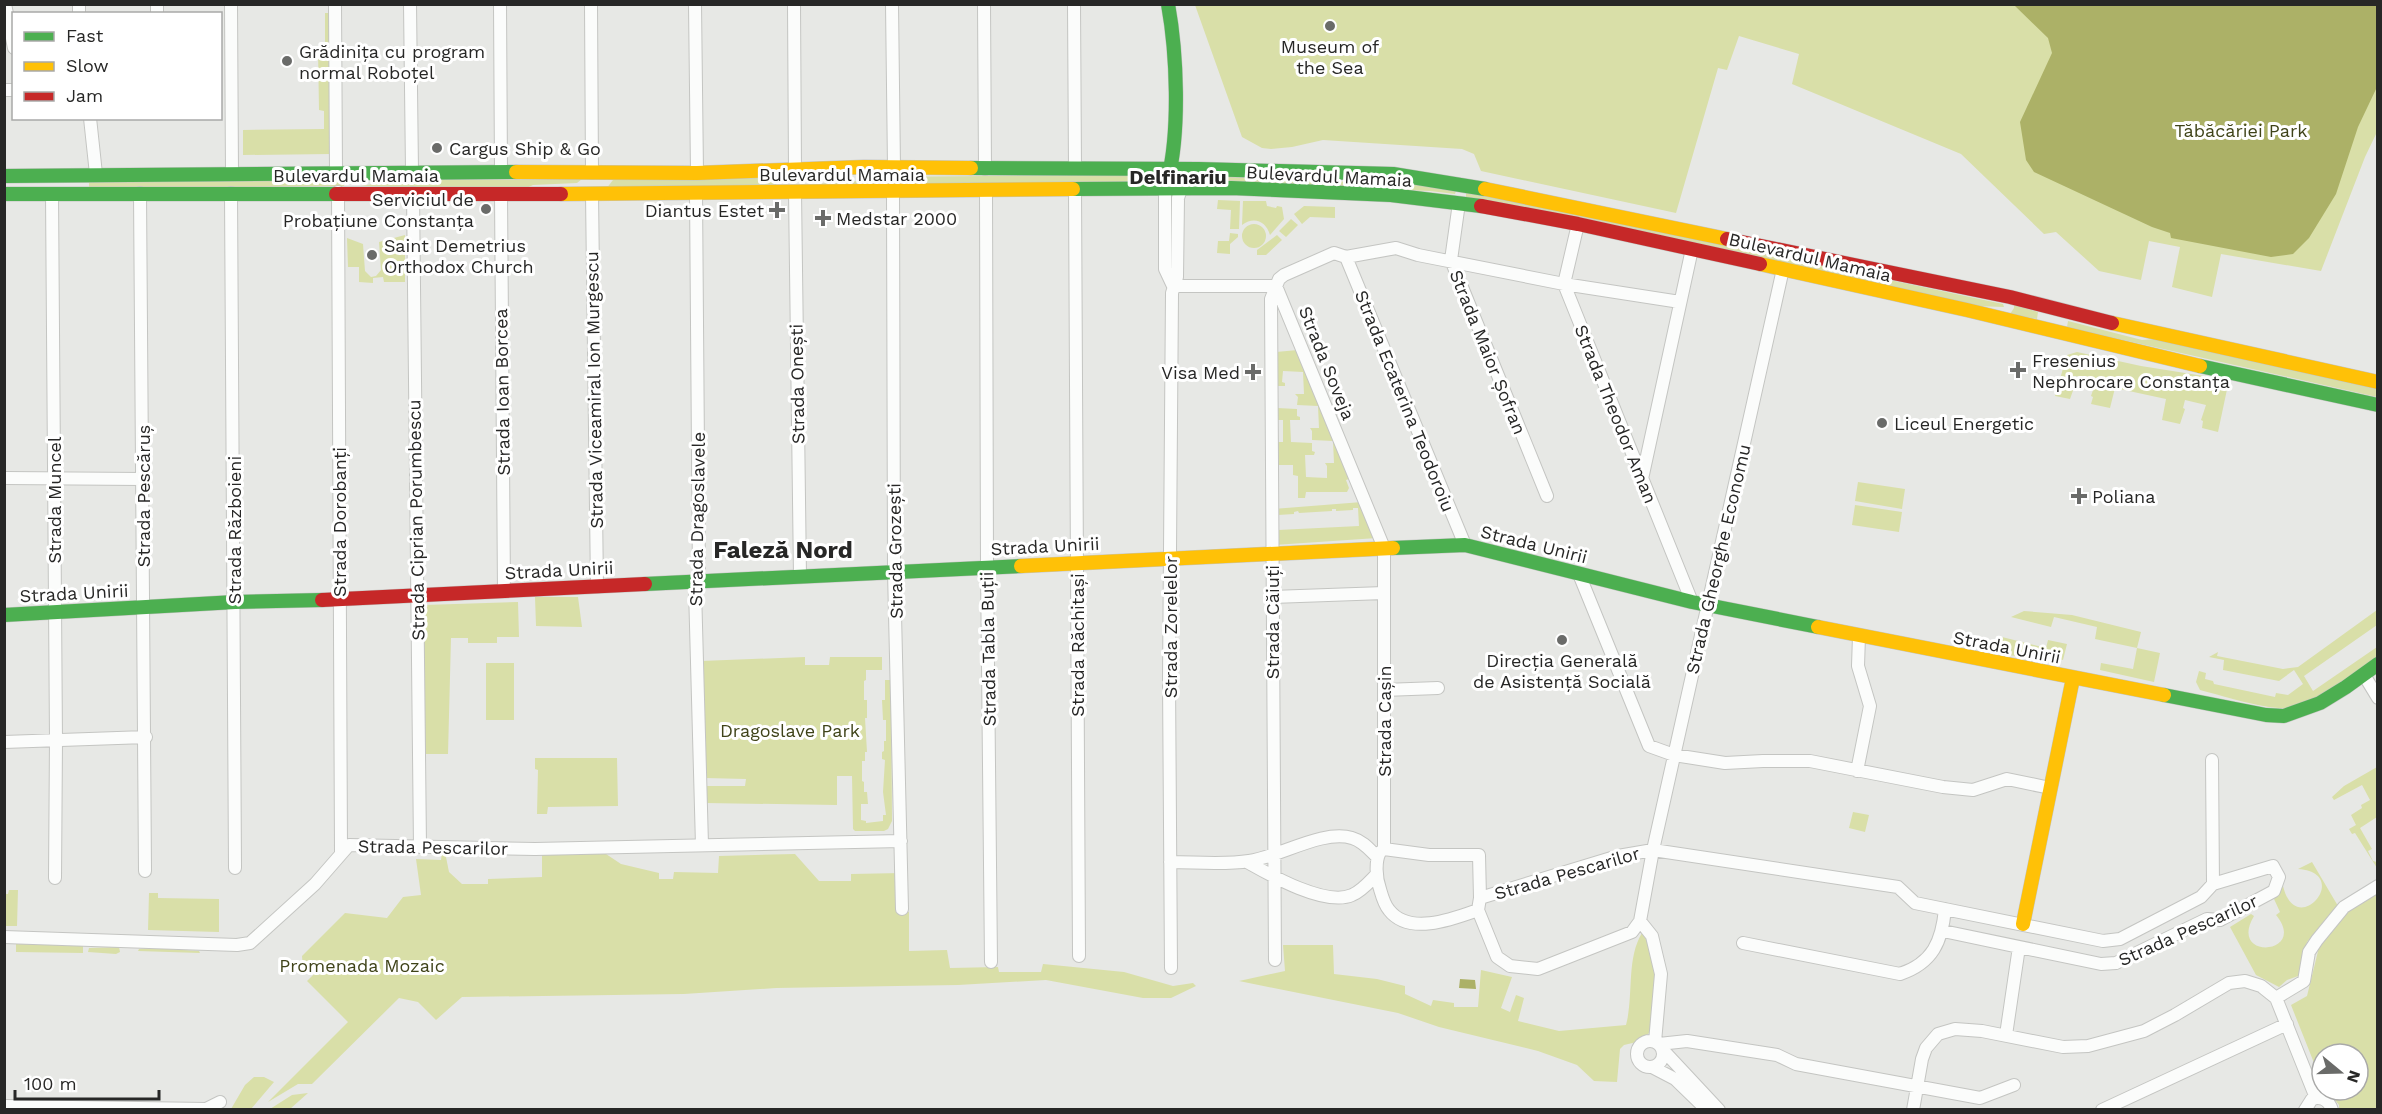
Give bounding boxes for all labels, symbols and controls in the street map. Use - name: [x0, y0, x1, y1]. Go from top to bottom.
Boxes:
- legend: [12, 12, 222, 120]
- marker: Museum of the Sea: [1323, 19, 1337, 33]
- text: Fast: [66, 25, 104, 46]
- place label: Museum of the Sea: [1281, 36, 1379, 78]
- place label: Grădinița cu program normal Roboțel: [299, 41, 485, 83]
- marker: Grădinița cu program normal Roboțel: [280, 54, 294, 68]
- text: Slow: [66, 55, 109, 76]
- text: Jam: [66, 85, 103, 106]
- park label: Tăbăcăriei Park: [2174, 120, 2308, 141]
- place label: Cargus Ship & Go: [449, 138, 601, 159]
- marker: Cargus Ship & Go: [430, 141, 444, 155]
- street label: Bulevardul Mamaia: [1246, 161, 1412, 191]
- street label: Bulevardul Mamaia: [759, 164, 925, 185]
- street label: Bulevardul Mamaia: [273, 165, 439, 186]
- district label: Delfinariu: [1129, 165, 1227, 189]
- place label: Serviciul de Probațiune Constanța: [283, 189, 474, 231]
- place label: Diantus Estet: [645, 200, 764, 221]
- marker: Diantus Estet: [768, 201, 786, 219]
- marker: Serviciul de Probațiune Constanța: [479, 202, 493, 216]
- place label: Medstar 2000: [836, 208, 957, 229]
- marker: Medstar 2000: [814, 209, 832, 227]
- street label: Bulevardul Mamaia: [1727, 228, 1893, 286]
- place label: Saint Demetrius Orthodox Church: [384, 235, 534, 277]
- marker: Saint Demetrius Orthodox Church: [365, 248, 379, 262]
- street label: Strada Viceamiral Ion Murgescu: [581, 251, 607, 529]
- street label: Strada Maior Șofran: [1445, 267, 1531, 437]
- street label: Strada Ecaterina Teodoroiu: [1351, 287, 1459, 515]
- street label: Strada Soveja: [1295, 303, 1359, 423]
- street label: Strada Ioan Borcea: [490, 308, 514, 476]
- street label: Strada Theodor Aman: [1571, 322, 1661, 506]
- street label: Strada Onești: [785, 324, 809, 444]
- place label: Fresenius Nephrocare Constanța: [2032, 350, 2230, 392]
- marker: Fresenius Nephrocare Constanța: [2009, 361, 2027, 379]
- place label: Visa Med: [1161, 362, 1240, 383]
- marker: Visa Med: [1244, 363, 1262, 381]
- street label: Strada Ciprian Porumbescu: [403, 399, 429, 641]
- place label: Liceul Energetic: [1894, 413, 2034, 434]
- marker: Liceul Energetic: [1875, 416, 1889, 430]
- street label: Strada Pescăruș: [133, 425, 154, 567]
- street label: Strada Dragoslavele: [685, 432, 709, 606]
- street label: Strada Muncel: [44, 436, 65, 564]
- street label: Strada Gheorghe Economu: [1681, 442, 1755, 676]
- street label: Strada Dorobanți: [329, 447, 350, 597]
- street label: Strada Războieni: [224, 456, 245, 604]
- street label: Strada Grozești: [883, 483, 907, 619]
- place label: Poliana: [2092, 486, 2155, 507]
- marker: Poliana: [2070, 487, 2088, 505]
- street label: Strada Unirii: [1479, 521, 1589, 567]
- street label: Strada Unirii: [990, 533, 1100, 559]
- district label: Faleză Nord: [713, 536, 853, 564]
- street label: Strada Zorelelor: [1160, 556, 1181, 698]
- street label: Strada Unirii: [504, 557, 614, 583]
- street label: Strada Căiuți: [1262, 565, 1283, 679]
- street label: Strada Tabla Buții: [976, 571, 1000, 727]
- street label: Strada Răchitași: [1067, 573, 1088, 717]
- street label: Strada Unirii: [19, 580, 129, 606]
- street label: Strada Unirii: [1951, 626, 2063, 668]
- marker: Direcția Generală de Asistență Socială: [1555, 633, 1569, 647]
- place label: Direcția Generală de Asistență Socială: [1473, 650, 1651, 692]
- street label: Strada Cașin: [1374, 665, 1395, 777]
- park label: Dragoslave Park: [720, 720, 860, 741]
- street label: Strada Pescarilor: [358, 835, 508, 859]
- street label: Strada Pescarilor: [1492, 842, 1642, 904]
- street label: Strada Pescarilor: [2115, 890, 2261, 970]
- park label: Promenada Mozaic: [279, 955, 445, 976]
- north arrow: [2310, 1042, 2370, 1102]
- scale bar: [15, 1063, 159, 1101]
- text: N: [2343, 1068, 2365, 1085]
- text: 100 m: [24, 1073, 77, 1094]

